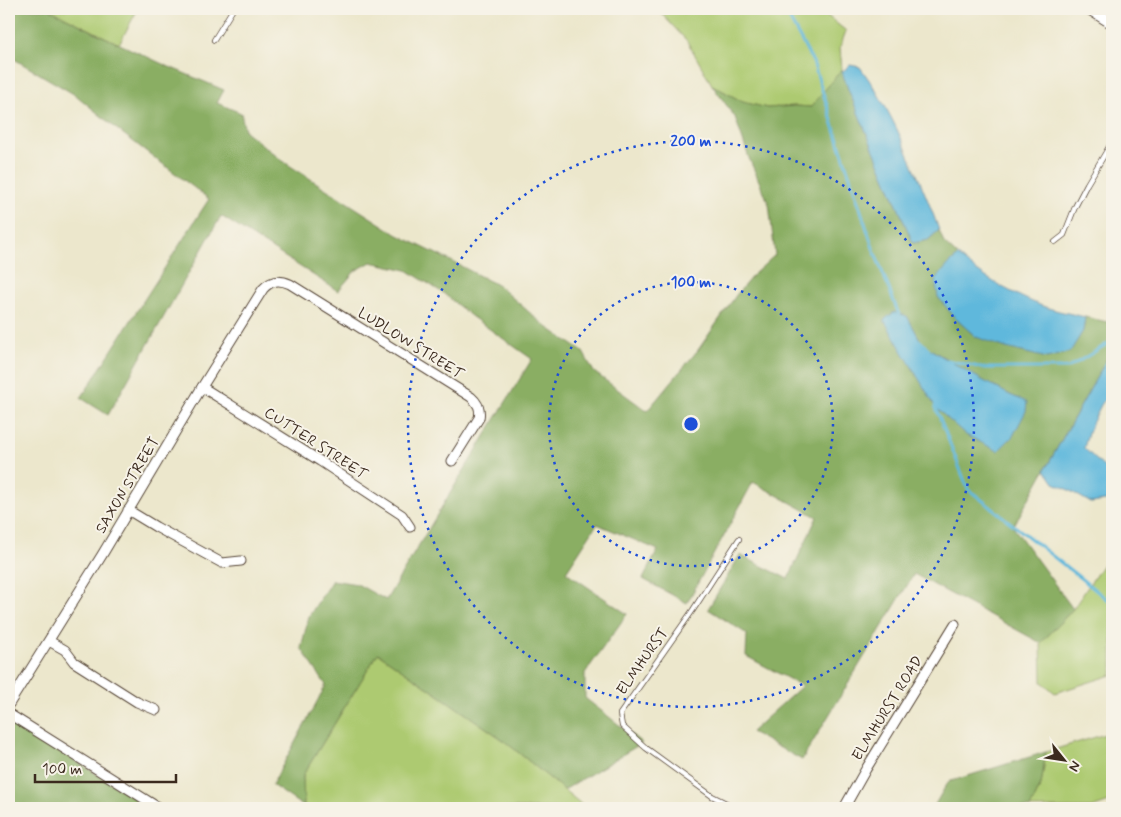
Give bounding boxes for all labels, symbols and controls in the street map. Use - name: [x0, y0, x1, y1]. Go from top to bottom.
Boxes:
- text: 200 m: [671, 132, 712, 152]
- text: 100 m: [671, 273, 711, 293]
- street label: LUDLOW STREET: [354, 303, 468, 385]
- street label: CUTTER STREET: [260, 403, 372, 485]
- centre of rings: [682, 415, 700, 433]
- street label: SAXON STREET: [91, 433, 165, 537]
- street label: ELMHURST: [612, 624, 673, 699]
- street label: ELMHURST ROAD: [848, 652, 928, 765]
- north arrow: [1038, 734, 1088, 784]
- scale bar: [35, 752, 176, 784]
- text: N: [1064, 757, 1085, 775]
- text: 100 m: [42, 760, 82, 780]

